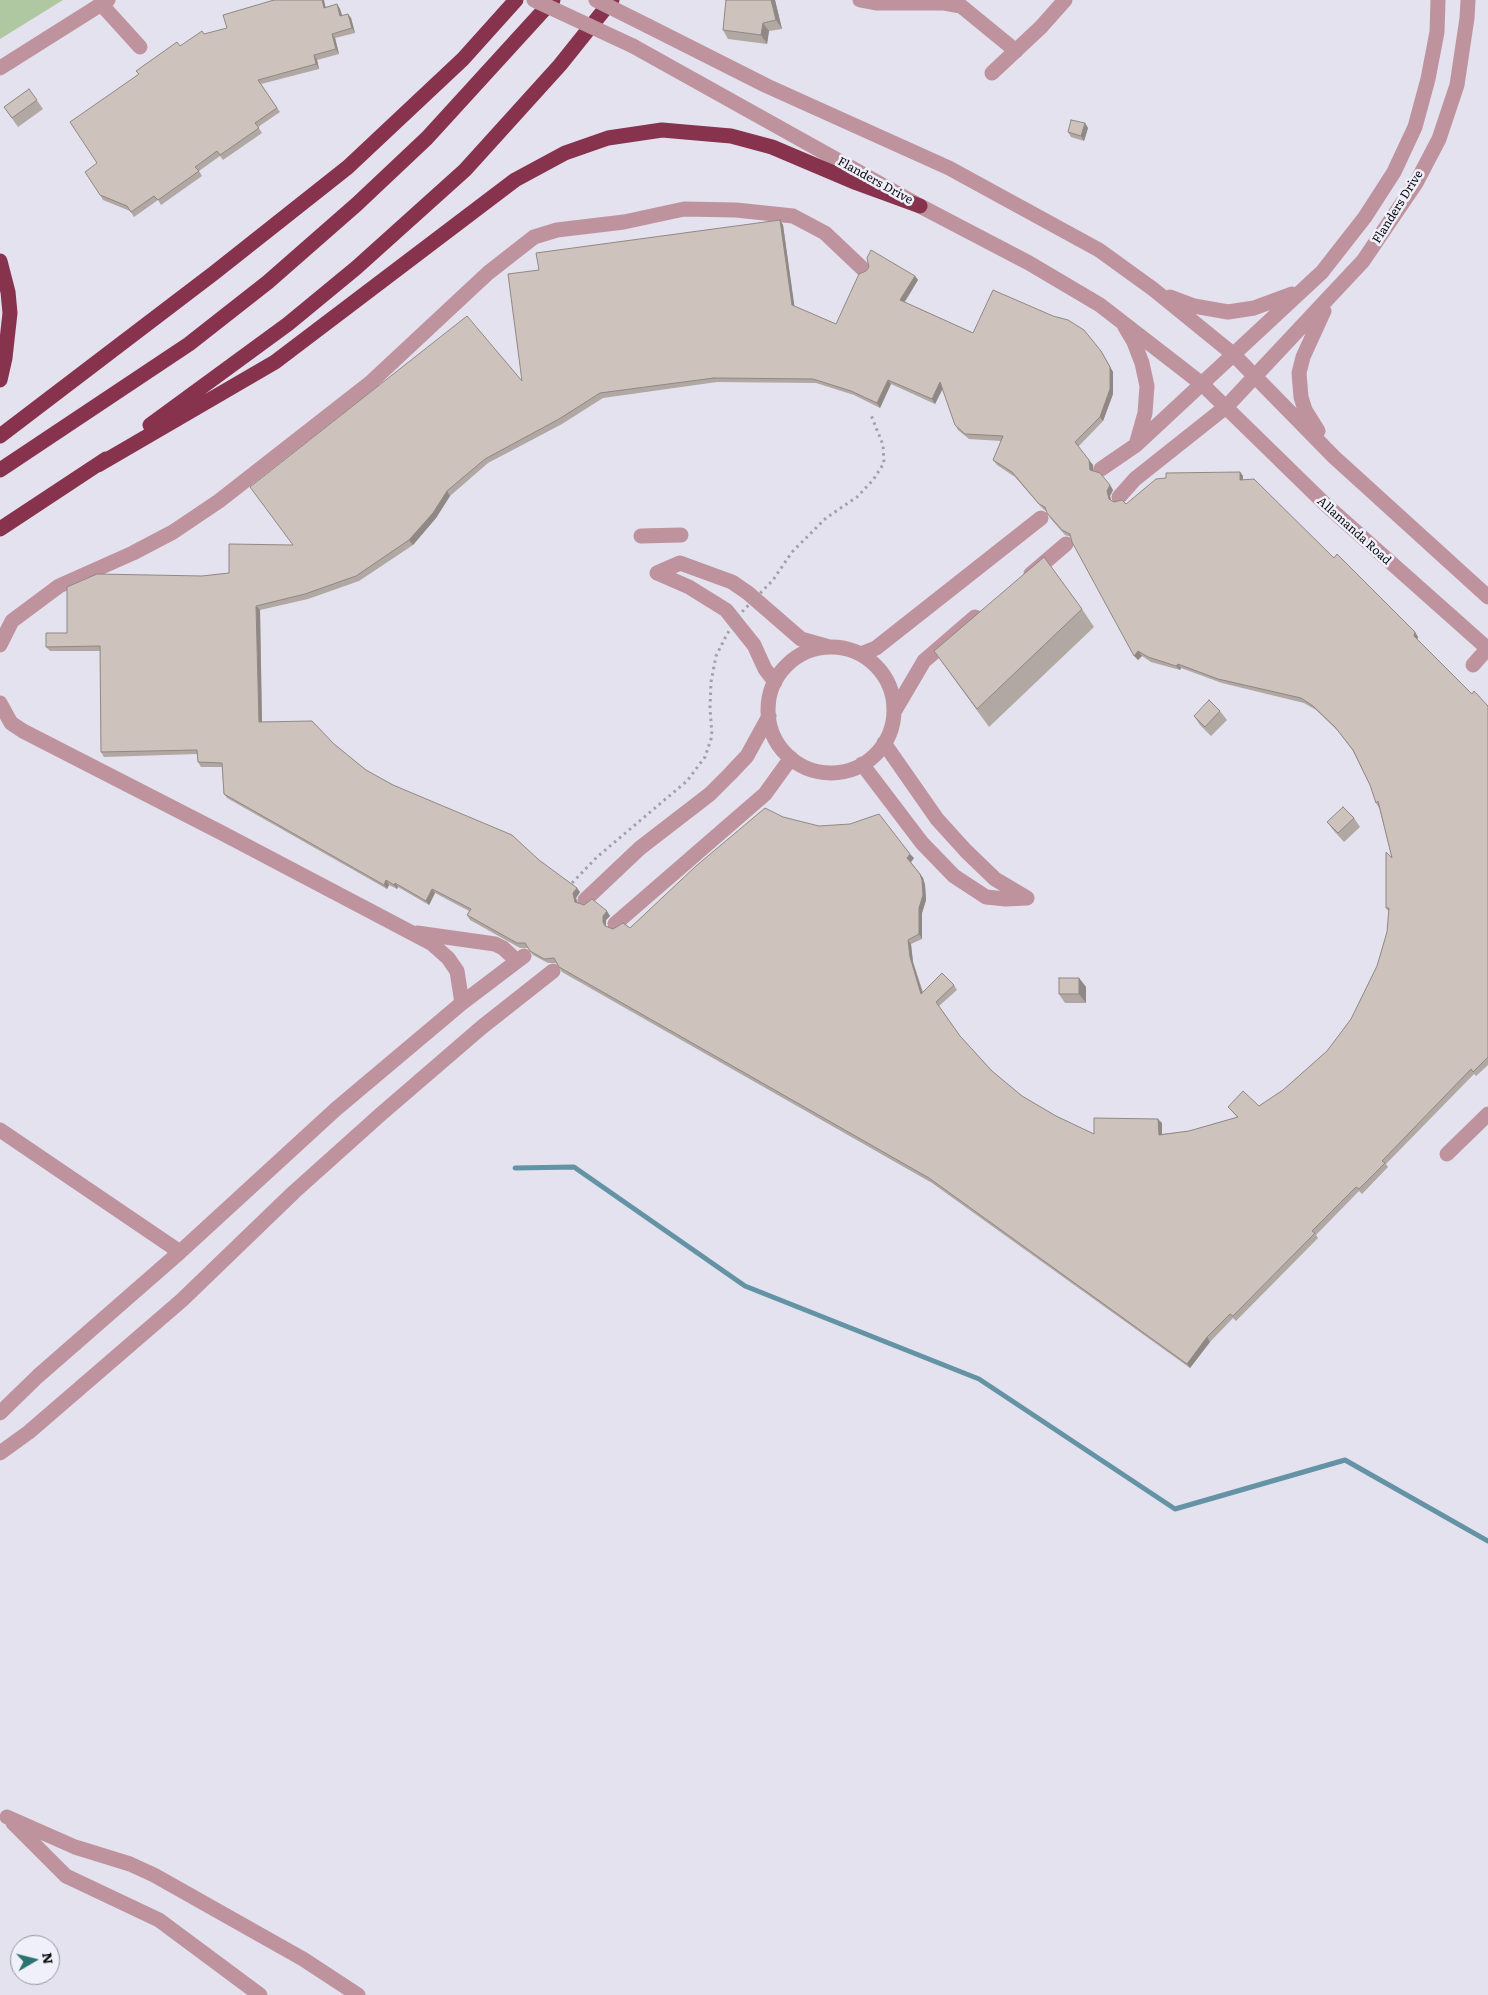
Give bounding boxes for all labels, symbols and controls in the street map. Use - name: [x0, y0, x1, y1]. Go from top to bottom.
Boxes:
- street label: Flanders Drive: [835, 154, 915, 208]
- street label: Flanders Drive: [1370, 168, 1426, 246]
- street label: Allamanda Road: [1314, 494, 1394, 568]
- north arrow: [10, 1935, 60, 1985]
- text: N: [38, 1951, 60, 1965]

